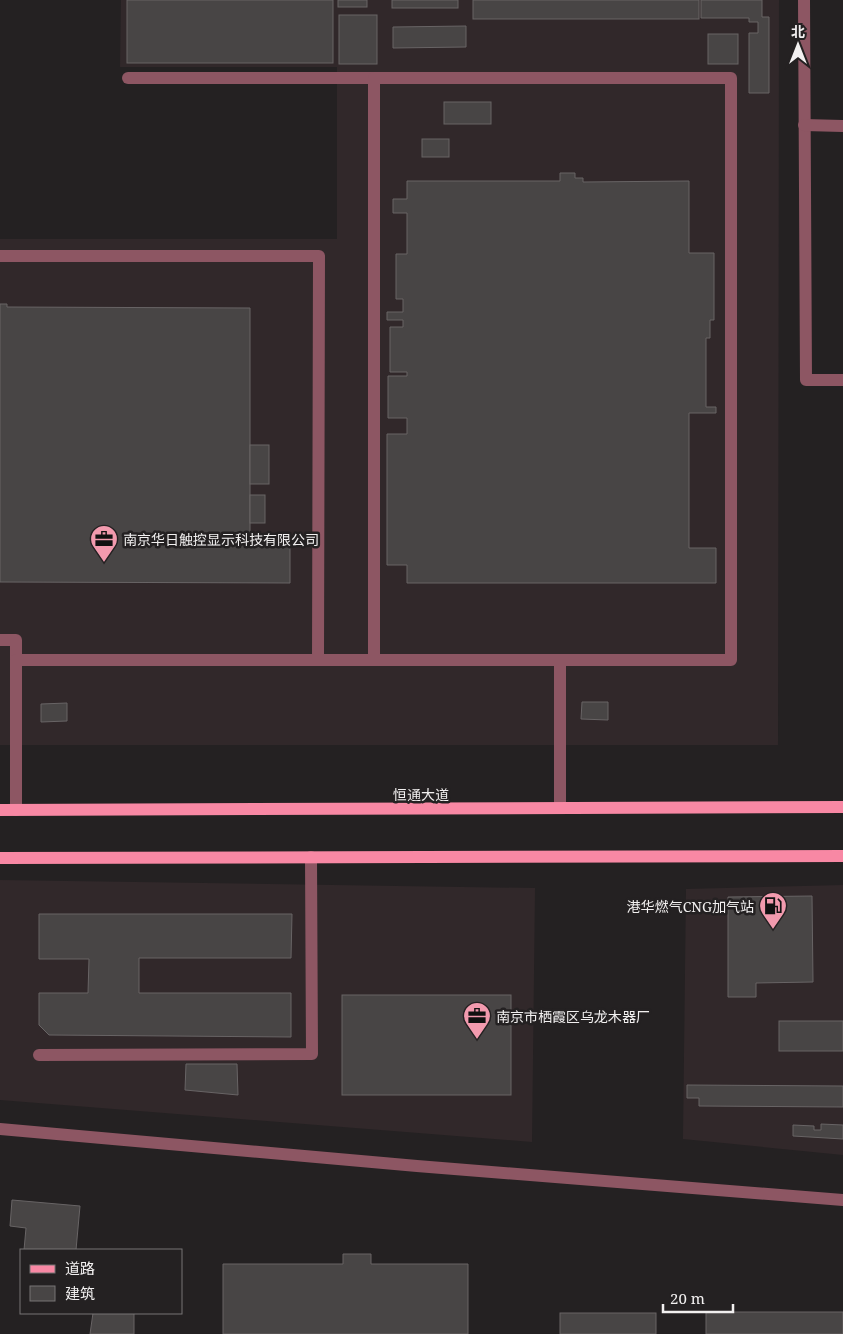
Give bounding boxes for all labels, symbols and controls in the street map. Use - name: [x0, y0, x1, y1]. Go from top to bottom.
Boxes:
- north arrow: [773, 20, 823, 70]
- text: 北: [791, 22, 805, 41]
- office icon: 南京华日触控显示科技有限公司: [89, 524, 119, 563]
- place label: 南京华日触控显示科技有限公司: [123, 530, 319, 549]
- street label: 恒通大道: [393, 785, 449, 804]
- fuel station icon: 港华燃气CNG加气站: [758, 891, 788, 930]
- place label: 港华燃气CNG加气站: [627, 897, 754, 916]
- office icon: 南京市栖霞区乌龙木器厂: [462, 1001, 492, 1040]
- place label: 南京市栖霞区乌龙木器厂: [496, 1007, 650, 1026]
- legend: [20, 1249, 182, 1314]
- text: 道路: [65, 1258, 95, 1278]
- scale bar: [663, 1282, 733, 1314]
- text: 建筑: [65, 1283, 95, 1303]
- text: 20 m: [670, 1288, 705, 1308]

